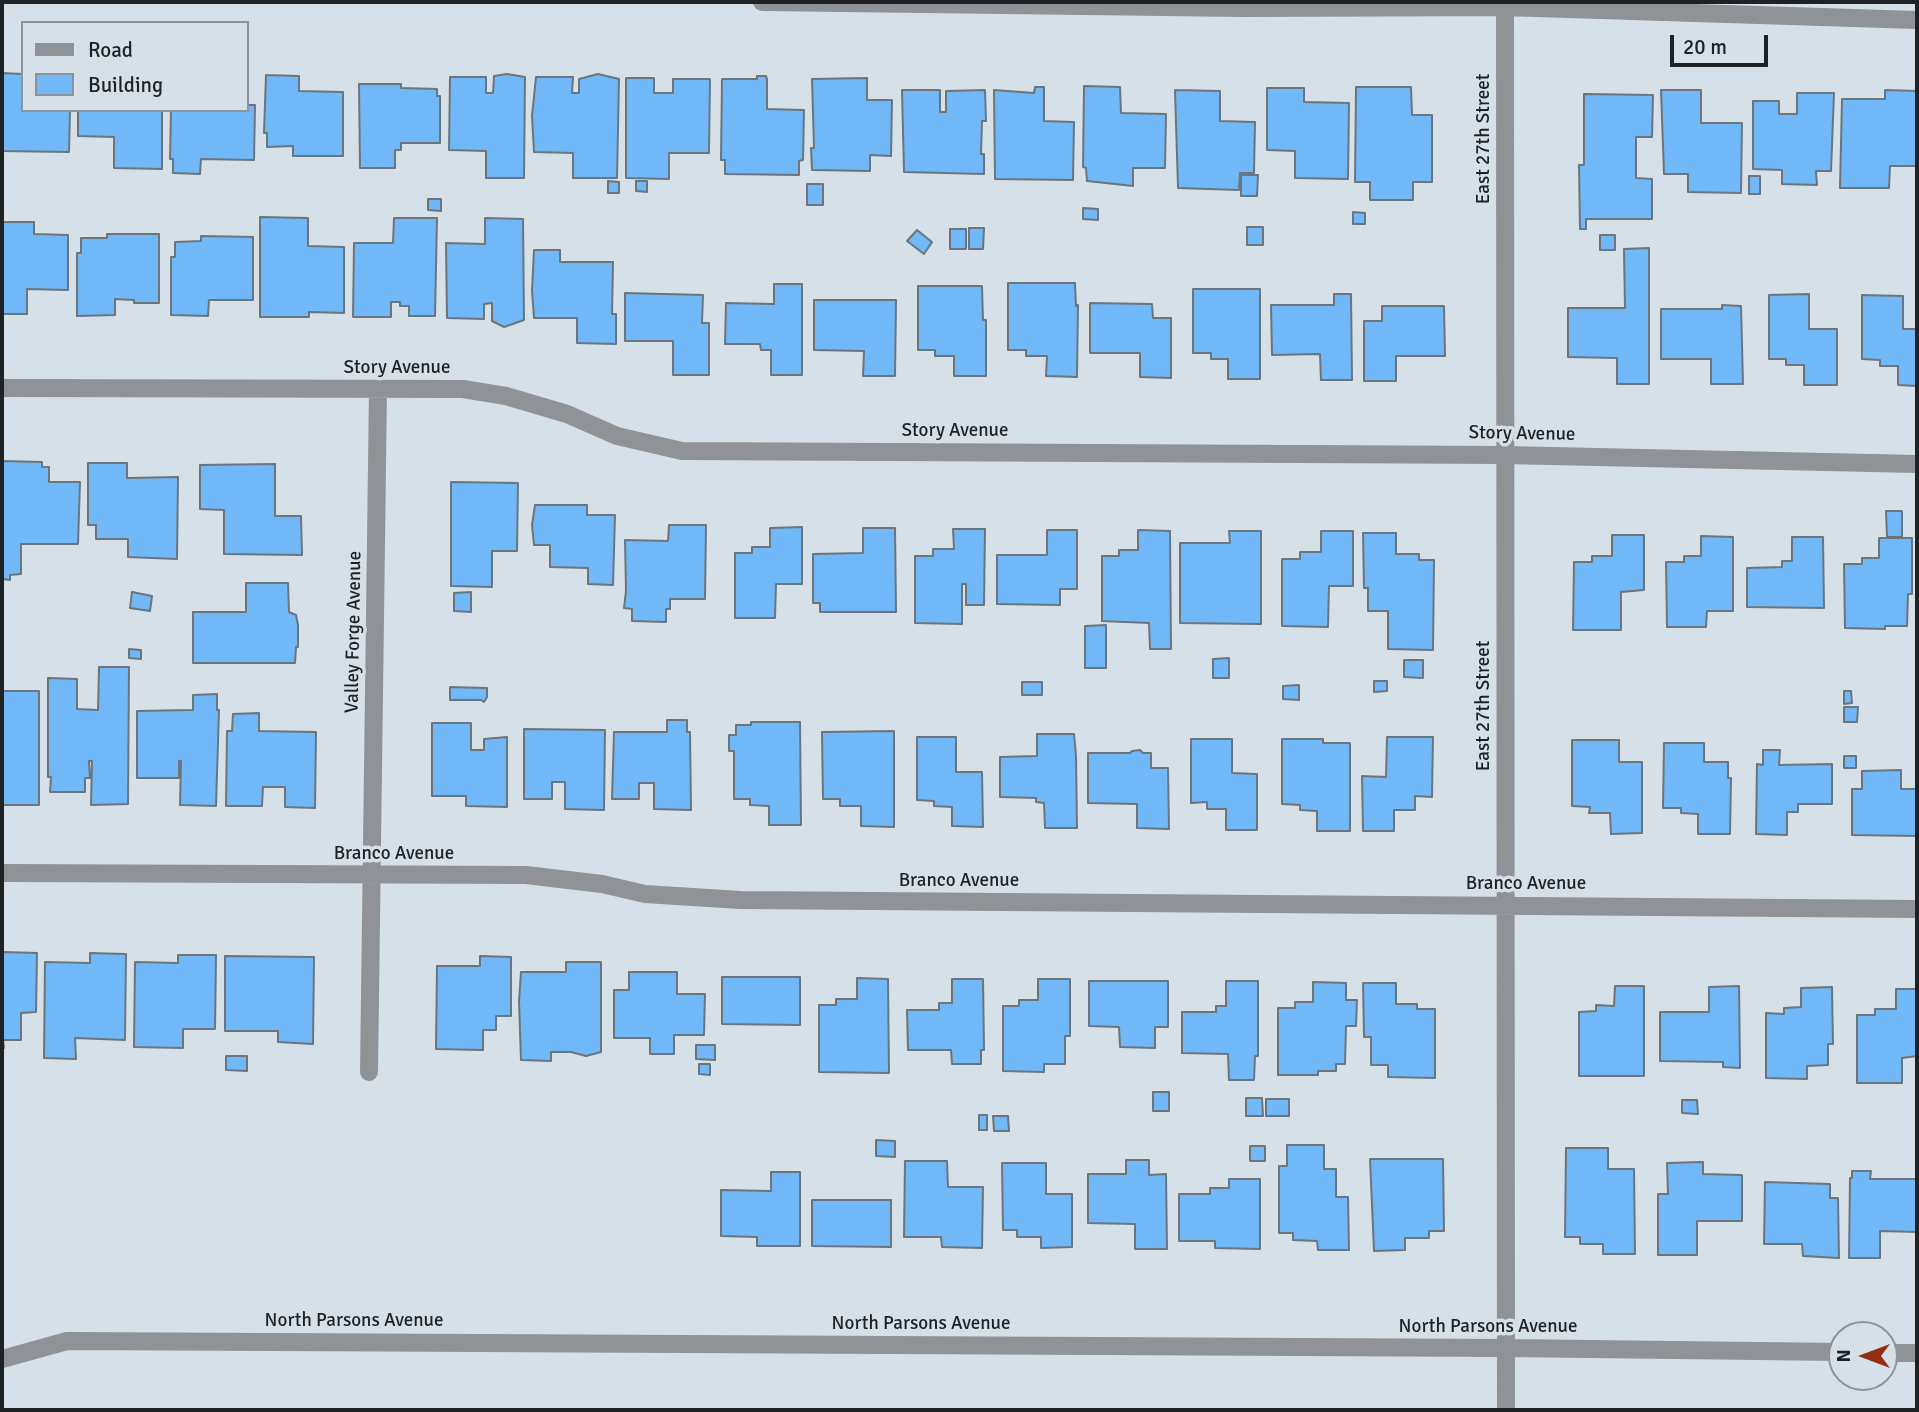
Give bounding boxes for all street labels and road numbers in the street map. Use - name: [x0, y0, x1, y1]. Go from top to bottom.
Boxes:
- street label: East 27th Street: [1473, 74, 1495, 204]
- street label: Story Avenue: [344, 357, 450, 379]
- street label: Story Avenue: [902, 420, 1008, 442]
- street label: Story Avenue: [1468, 422, 1576, 446]
- street label: Valley Forge Avenue: [341, 551, 367, 713]
- street label: East 27th Street: [1473, 641, 1495, 771]
- street label: Branco Avenue: [334, 843, 454, 865]
- street label: Branco Avenue: [899, 870, 1019, 892]
- street label: Branco Avenue: [1466, 873, 1586, 895]
- street label: North Parsons Avenue: [265, 1310, 443, 1332]
- street label: North Parsons Avenue: [832, 1313, 1010, 1335]
- street label: North Parsons Avenue: [1399, 1316, 1577, 1338]

